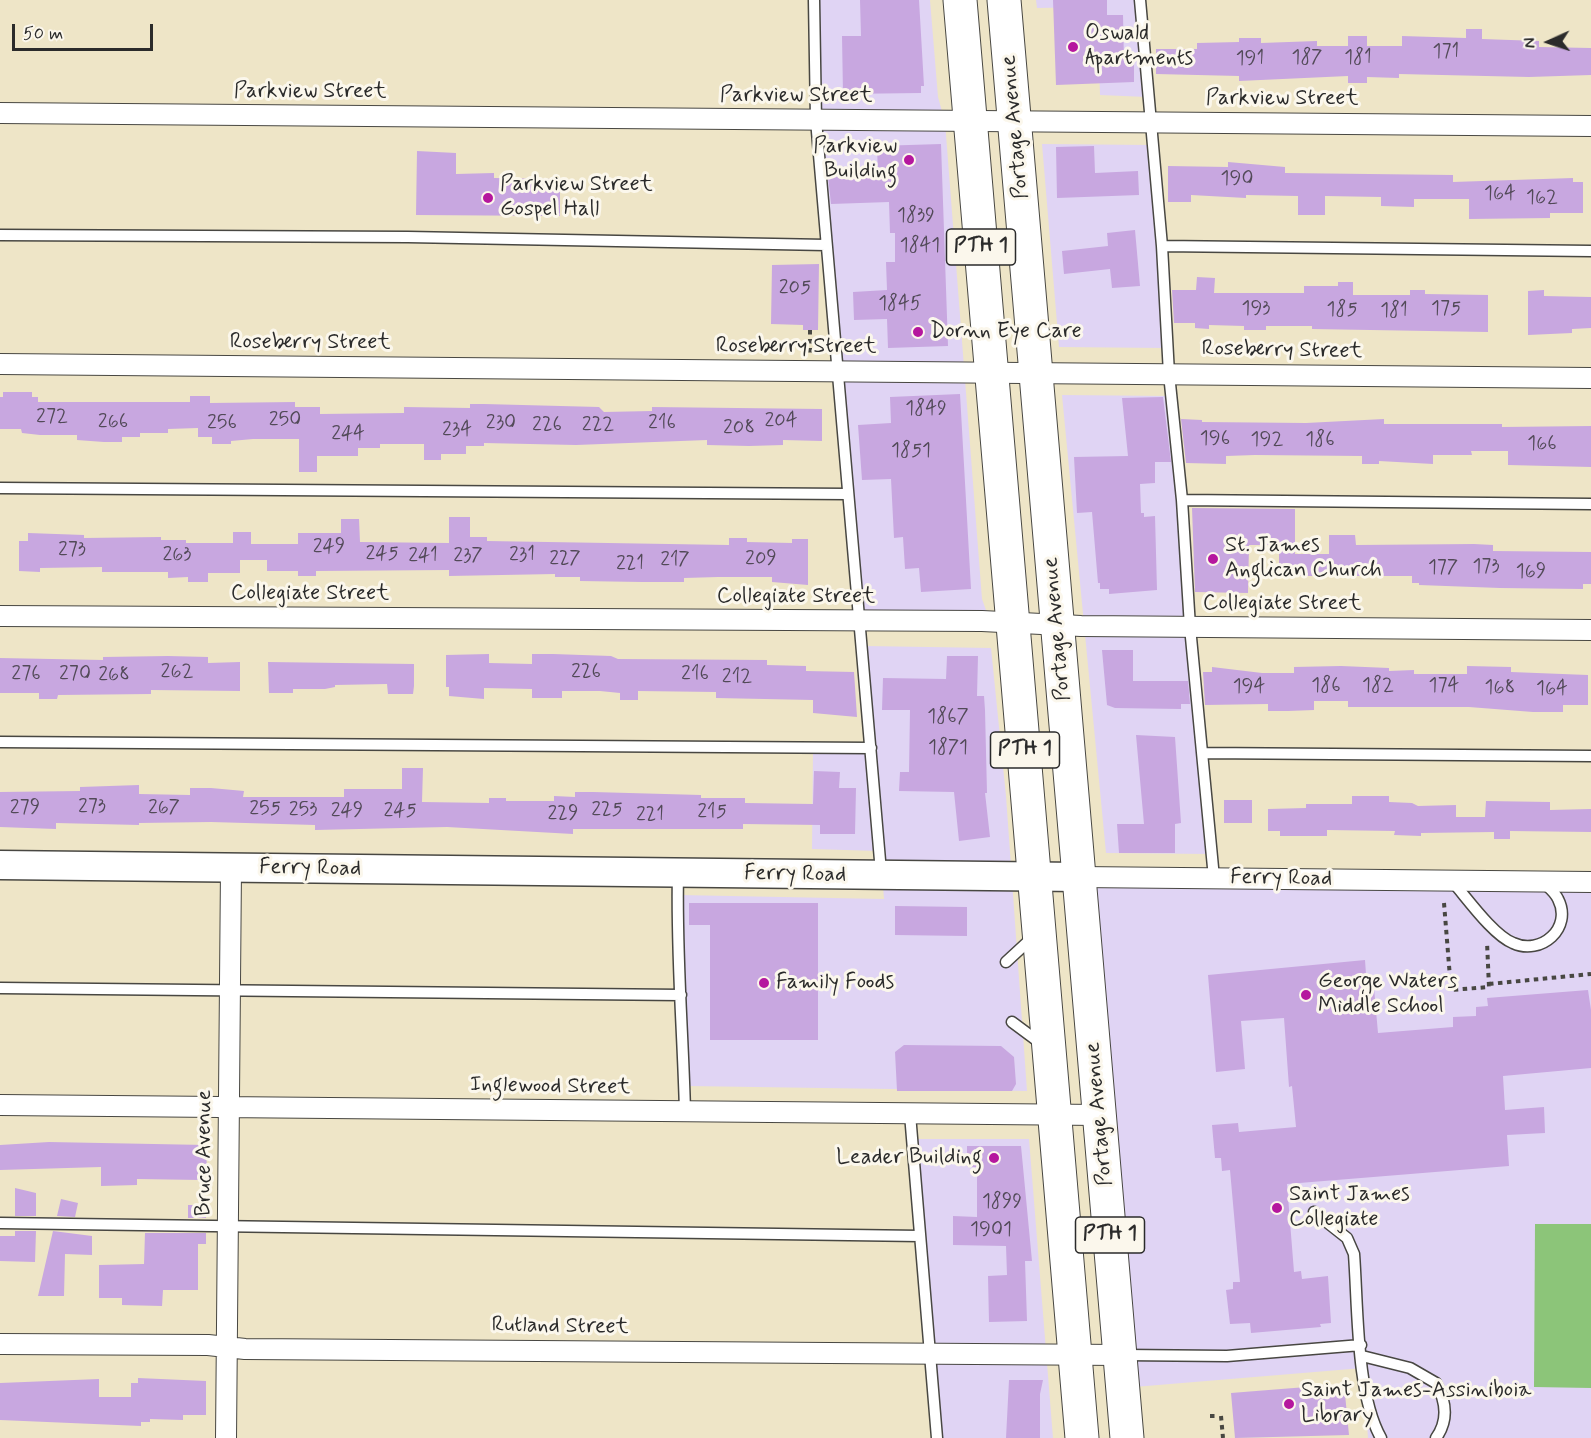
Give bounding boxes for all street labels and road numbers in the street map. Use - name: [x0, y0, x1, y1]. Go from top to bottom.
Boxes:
- street label: Portage Avenue: [997, 54, 1035, 200]
- street label: Parkview Street: [234, 79, 386, 105]
- street label: Parkview Street: [720, 83, 872, 109]
- street label: Parkview Street: [1206, 86, 1358, 112]
- road number: PTH 1: [946, 229, 1016, 265]
- street label: Roseberry Street: [230, 330, 390, 356]
- street label: Roseberry Street: [716, 334, 876, 360]
- street label: Roseberry Street: [1201, 336, 1363, 366]
- street label: Portage Avenue: [1039, 556, 1077, 702]
- street label: Collegiate Street: [231, 581, 389, 607]
- street label: Collegiate Street: [717, 584, 875, 610]
- street label: Collegiate Street: [1203, 591, 1361, 617]
- road number: PTH 1: [990, 732, 1060, 768]
- street label: Ferry Road: [259, 855, 361, 883]
- street label: Ferry Road: [744, 861, 846, 889]
- street label: Ferry Road: [1230, 865, 1332, 893]
- street label: Portage Avenue: [1081, 1041, 1119, 1187]
- street label: Inglewood Street: [470, 1072, 630, 1102]
- street label: Bruce Avenue: [192, 1090, 218, 1216]
- road number: PTH 1: [1076, 1217, 1144, 1253]
- street label: Rutland Street: [491, 1313, 629, 1341]

